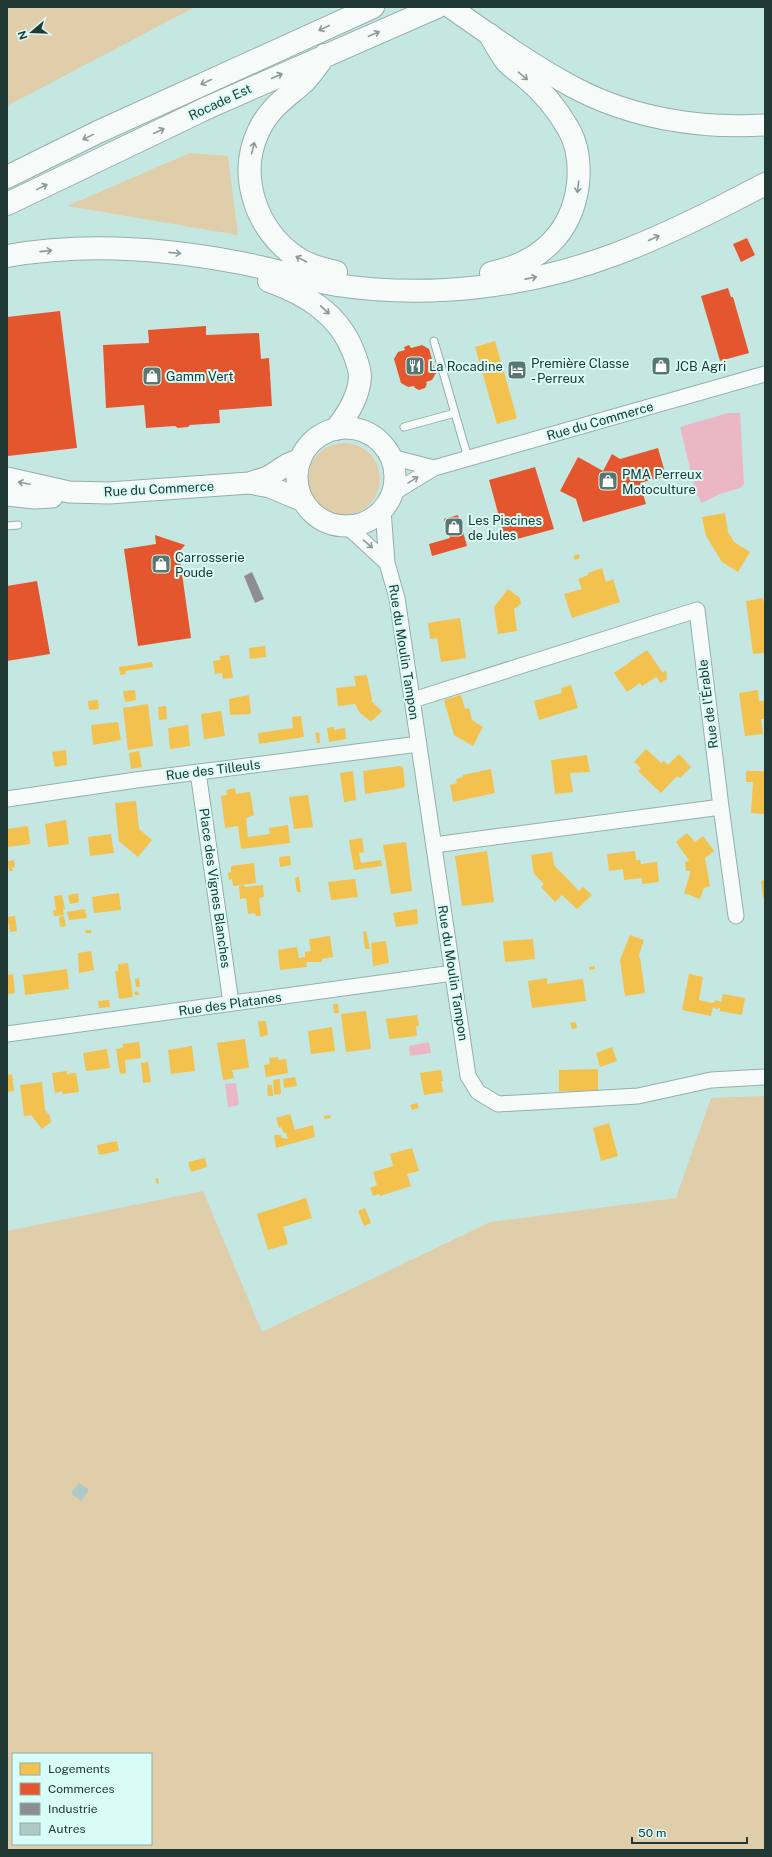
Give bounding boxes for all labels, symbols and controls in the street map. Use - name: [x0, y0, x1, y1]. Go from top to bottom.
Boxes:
- north arrow: [12, 12, 52, 52]
- one-way arrow: [319, 25, 331, 32]
- text: N: [15, 29, 30, 41]
- one-way arrow: [367, 30, 379, 38]
- one-way arrow: [518, 71, 529, 80]
- one-way arrow: [271, 72, 283, 80]
- one-way arrow: [201, 79, 213, 86]
- street label: Rocade Est: [186, 81, 254, 123]
- one-way arrow: [153, 127, 165, 134]
- one-way arrow: [82, 134, 94, 141]
- one-way arrow: [250, 142, 258, 155]
- one-way arrow: [574, 180, 582, 193]
- one-way arrow: [36, 183, 48, 190]
- one-way arrow: [648, 234, 660, 241]
- one-way arrow: [39, 247, 52, 255]
- one-way arrow: [168, 249, 181, 257]
- one-way arrow: [295, 255, 307, 262]
- one-way arrow: [524, 274, 537, 282]
- one-way arrow: [319, 306, 330, 315]
- restaurant icon: La Rocadine: [404, 355, 426, 377]
- shop icon: JCB Agri: [650, 355, 672, 377]
- place label: Première Classe - Perreux: [531, 356, 629, 386]
- place label: La Rocadine: [429, 359, 503, 374]
- hotel icon: Première Classe - Perreux: [506, 359, 528, 381]
- place label: JCB Agri: [675, 359, 726, 374]
- shop icon: Gamm Vert: [141, 365, 163, 387]
- place label: Gamm Vert: [166, 369, 234, 384]
- street label: Rue du Commerce: [545, 399, 655, 443]
- place label: PMA Perreux Motoculture: [622, 467, 702, 497]
- shop icon: PMA Perreux Motoculture: [597, 470, 619, 492]
- one-way arrow: [407, 476, 419, 484]
- one-way arrow: [18, 478, 31, 486]
- street label: Rue du Commerce: [103, 479, 215, 499]
- place label: Les Piscines de Jules: [468, 513, 542, 543]
- shop icon: Les Piscines de Jules: [443, 516, 465, 538]
- one-way arrow: [363, 539, 373, 549]
- place label: Carrosserie Poude: [175, 550, 245, 580]
- shop icon: Carrosserie Poude: [150, 553, 172, 575]
- street label: Rue du Moulin Tampon: [386, 583, 422, 721]
- street label: Rue de l’Érable: [694, 659, 721, 750]
- street label: Rue des Tilleuls: [165, 757, 261, 783]
- street label: Place des Vignes Blanches: [196, 807, 234, 969]
- street label: Rue du Moulin Tampon: [435, 904, 471, 1042]
- street label: Rue des Platanes: [177, 989, 283, 1019]
- legend: [12, 1753, 152, 1845]
- text: Logements: [48, 1762, 110, 1776]
- text: Commerces: [48, 1782, 115, 1796]
- text: Industrie: [48, 1802, 98, 1816]
- scale bar: [632, 1819, 747, 1845]
- text: Autres: [48, 1822, 85, 1836]
- text: 50 m: [638, 1826, 666, 1840]

